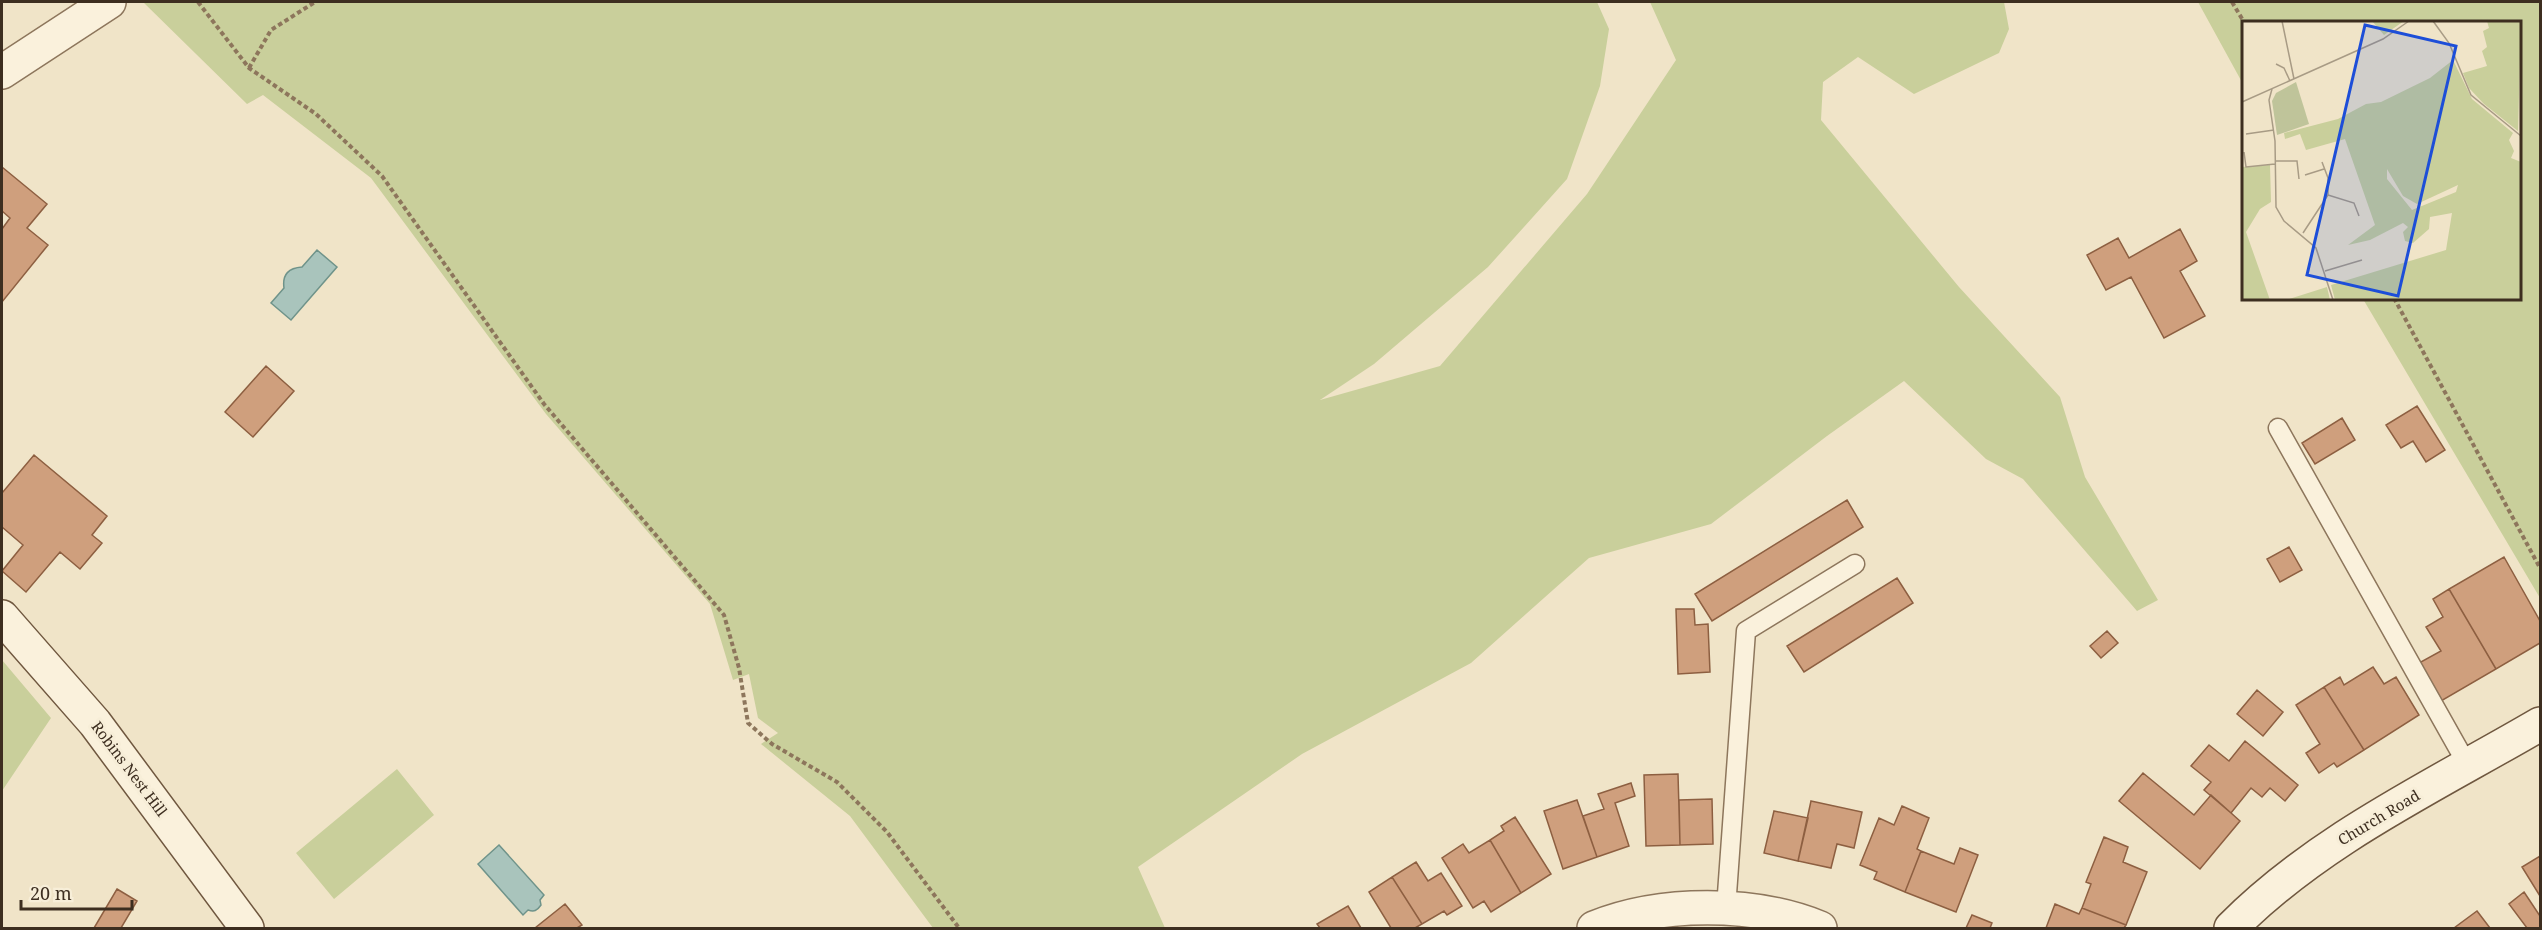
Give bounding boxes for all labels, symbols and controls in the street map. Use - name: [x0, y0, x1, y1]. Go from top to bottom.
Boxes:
- inset map: [2242, 21, 2521, 300]
- street label: Robins Nest Hill: [87, 717, 172, 820]
- street label: Church Road: [2334, 785, 2423, 849]
- scale bar: [21, 873, 132, 911]
- text: 20 m: [30, 881, 72, 905]

